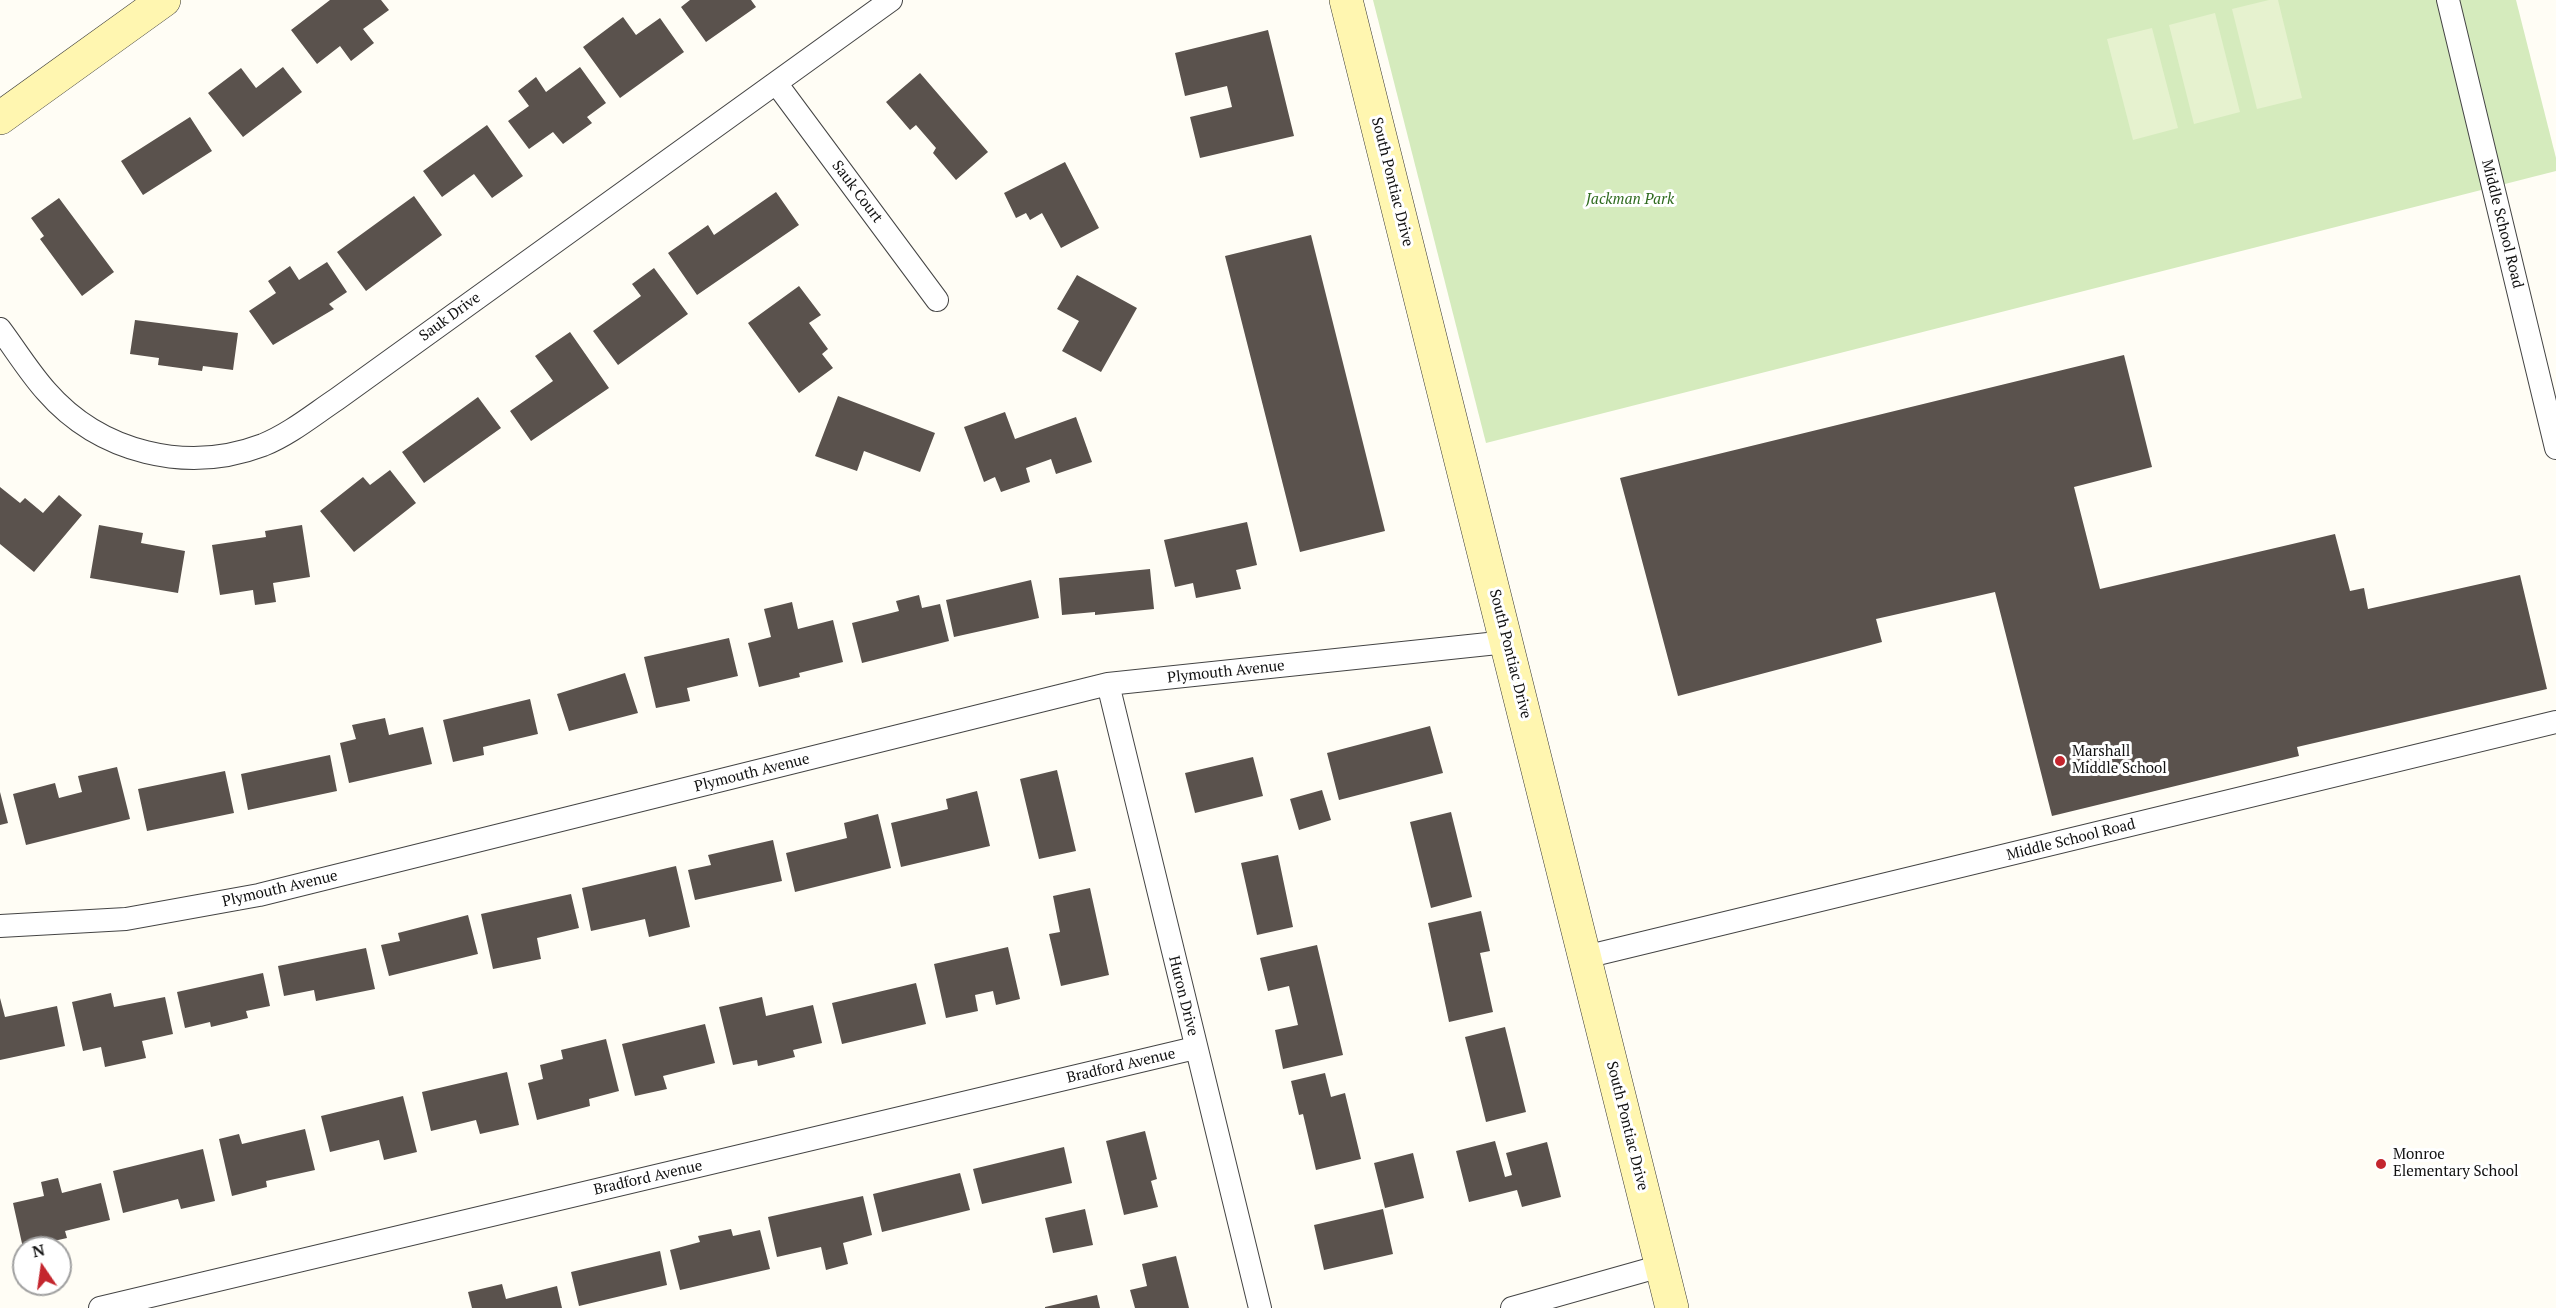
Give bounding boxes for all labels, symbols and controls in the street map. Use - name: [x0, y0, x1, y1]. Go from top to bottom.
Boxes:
- street label: South Pontiac Drive: [1367, 115, 1417, 249]
- street label: Sauk Court: [828, 157, 886, 227]
- street label: Middle School Road: [2477, 158, 2527, 290]
- park label: Jackman Park: [1586, 191, 1674, 209]
- street label: Sauk Drive: [416, 289, 484, 345]
- street label: South Pontiac Drive: [1485, 587, 1535, 721]
- street label: Plymouth Avenue: [1166, 657, 1286, 687]
- place label: Marshall Middle School: [2072, 743, 2167, 778]
- street label: Plymouth Avenue: [693, 750, 811, 796]
- marker: Marshall Middle School: [2053, 754, 2067, 768]
- street label: Middle School Road: [2005, 815, 2137, 865]
- street label: Plymouth Avenue: [220, 867, 340, 911]
- street label: Huron Drive: [1164, 954, 1202, 1038]
- street label: Bradford Avenue: [1065, 1045, 1177, 1087]
- street label: South Pontiac Drive: [1602, 1059, 1652, 1193]
- place label: Monroe Elementary School: [2393, 1146, 2519, 1181]
- street label: Bradford Avenue: [592, 1157, 704, 1199]
- marker: Monroe Elementary School: [2374, 1157, 2388, 1171]
- north arrow: [12, 1236, 72, 1296]
- text: N: [30, 1238, 47, 1262]

